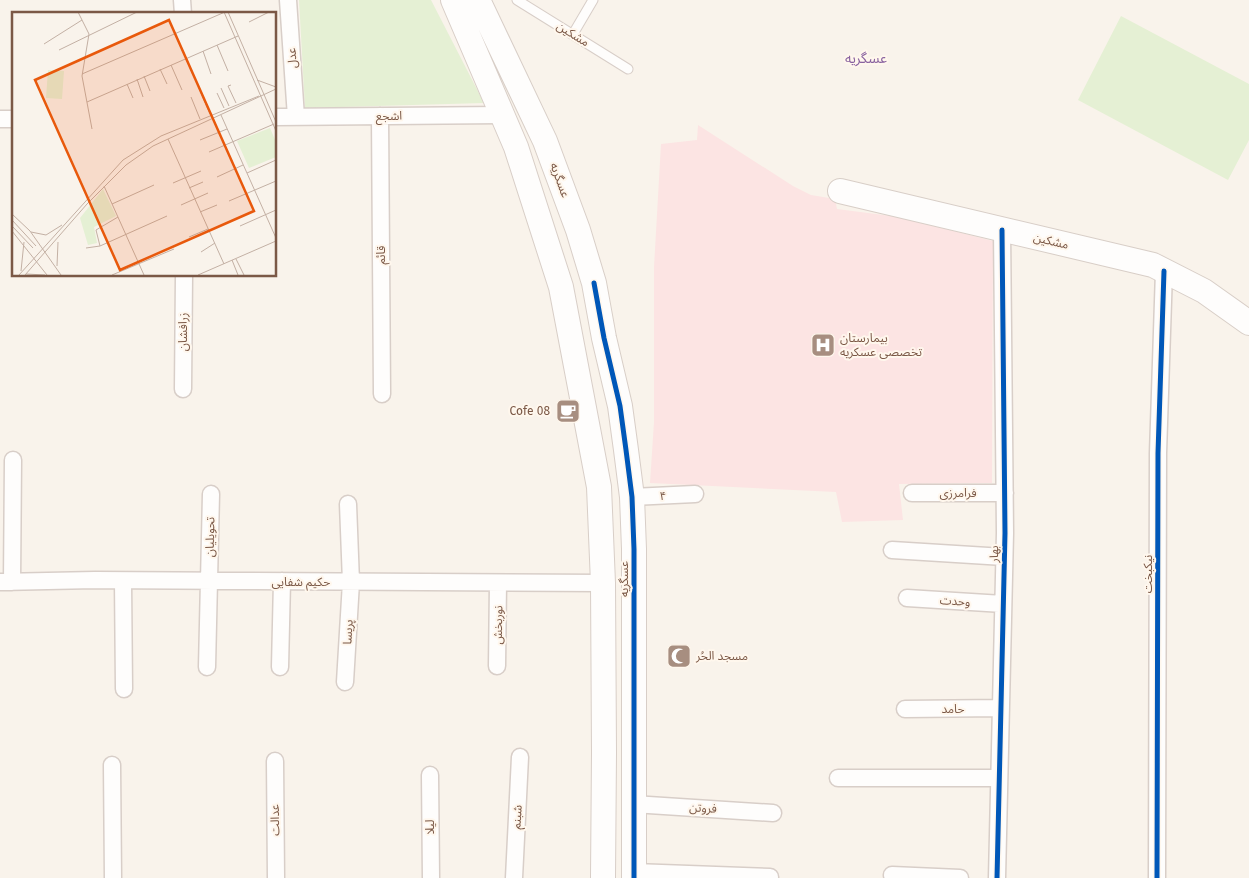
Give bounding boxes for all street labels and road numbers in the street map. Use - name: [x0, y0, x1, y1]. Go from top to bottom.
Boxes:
- street label: مشکین: [554, 19, 592, 49]
- street label: عدل: [284, 47, 300, 69]
- street label: اشجع: [376, 109, 402, 125]
- street label: عسگریه: [547, 161, 573, 199]
- street label: مشکین: [1032, 230, 1070, 252]
- street label: قائم: [374, 246, 390, 264]
- street label: زرافشان: [176, 313, 190, 351]
- street label: فرامرزی: [939, 486, 977, 500]
- street label: ۴: [659, 489, 667, 503]
- street label: تحویلیان: [203, 516, 217, 557]
- street label: بهار: [987, 545, 1001, 564]
- street label: نیکبخت: [1141, 555, 1155, 593]
- street label: عسگریه: [617, 561, 631, 597]
- street label: حکیم شفایی: [272, 575, 330, 591]
- street label: وحدت: [939, 593, 971, 609]
- street label: نوربخش: [491, 605, 505, 645]
- street label: پریسا: [340, 619, 357, 645]
- street label: حامد: [941, 702, 965, 716]
- street label: فروتن: [689, 800, 717, 816]
- street label: عدالت: [268, 804, 282, 836]
- street label: شبنم: [509, 804, 527, 830]
- street label: لیلا: [423, 820, 437, 834]

